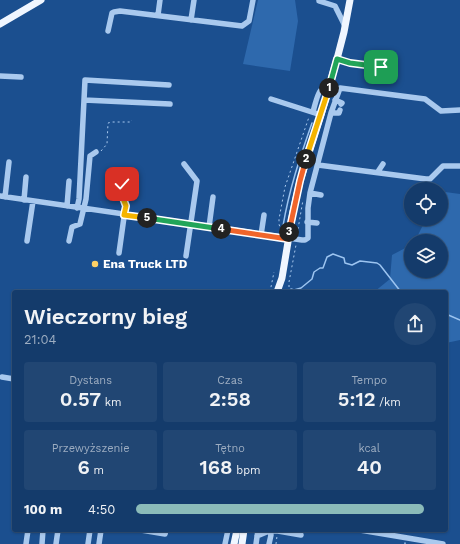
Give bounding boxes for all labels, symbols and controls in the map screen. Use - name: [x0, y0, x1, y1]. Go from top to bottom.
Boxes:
- pin: [364, 50, 398, 84]
- icon: arrive: [370, 56, 392, 78]
- pin: 1: [319, 78, 339, 98]
- text: 1: [327, 81, 331, 94]
- pin: 2: [296, 149, 316, 169]
- text: 2: [303, 152, 309, 165]
- pin: [105, 167, 139, 201]
- icon: check: [111, 173, 133, 195]
- map controls: [404, 182, 448, 278]
- button: locate: [404, 182, 448, 226]
- pin: 5: [137, 208, 157, 228]
- text: 5: [144, 211, 150, 224]
- pin: 4: [211, 219, 231, 239]
- text: 4: [217, 222, 225, 235]
- pin: 3: [279, 222, 299, 242]
- text: 3: [286, 225, 292, 238]
- button: layers: [404, 234, 448, 278]
- place label: Ena Truck LTD: [103, 257, 188, 271]
- marker: Ena Truck LTD: [90, 259, 100, 269]
- button: share: [394, 303, 436, 345]
- text: Wieczorny bieg: [24, 304, 187, 329]
- text: 21:04: [24, 332, 57, 347]
- text: Dystans: [69, 374, 112, 387]
- text: Czas: [217, 374, 243, 387]
- text: Tempo: [351, 374, 387, 387]
- text: 0.57: [60, 387, 101, 411]
- text: 2:58: [209, 387, 251, 411]
- text: 5:12: [338, 387, 376, 411]
- text: km: [101, 396, 121, 409]
- text: /km: [376, 396, 401, 409]
- text: Przewyższenie: [52, 442, 130, 455]
- text: Tętno: [215, 442, 245, 455]
- text: kcal: [358, 442, 380, 455]
- text: 6: [77, 455, 90, 479]
- text: 168: [199, 455, 233, 479]
- text: 40: [357, 455, 382, 479]
- text: m: [90, 464, 104, 477]
- text: bpm: [233, 464, 261, 477]
- text: 100 m: [24, 502, 62, 517]
- text: 4:50: [88, 502, 115, 517]

